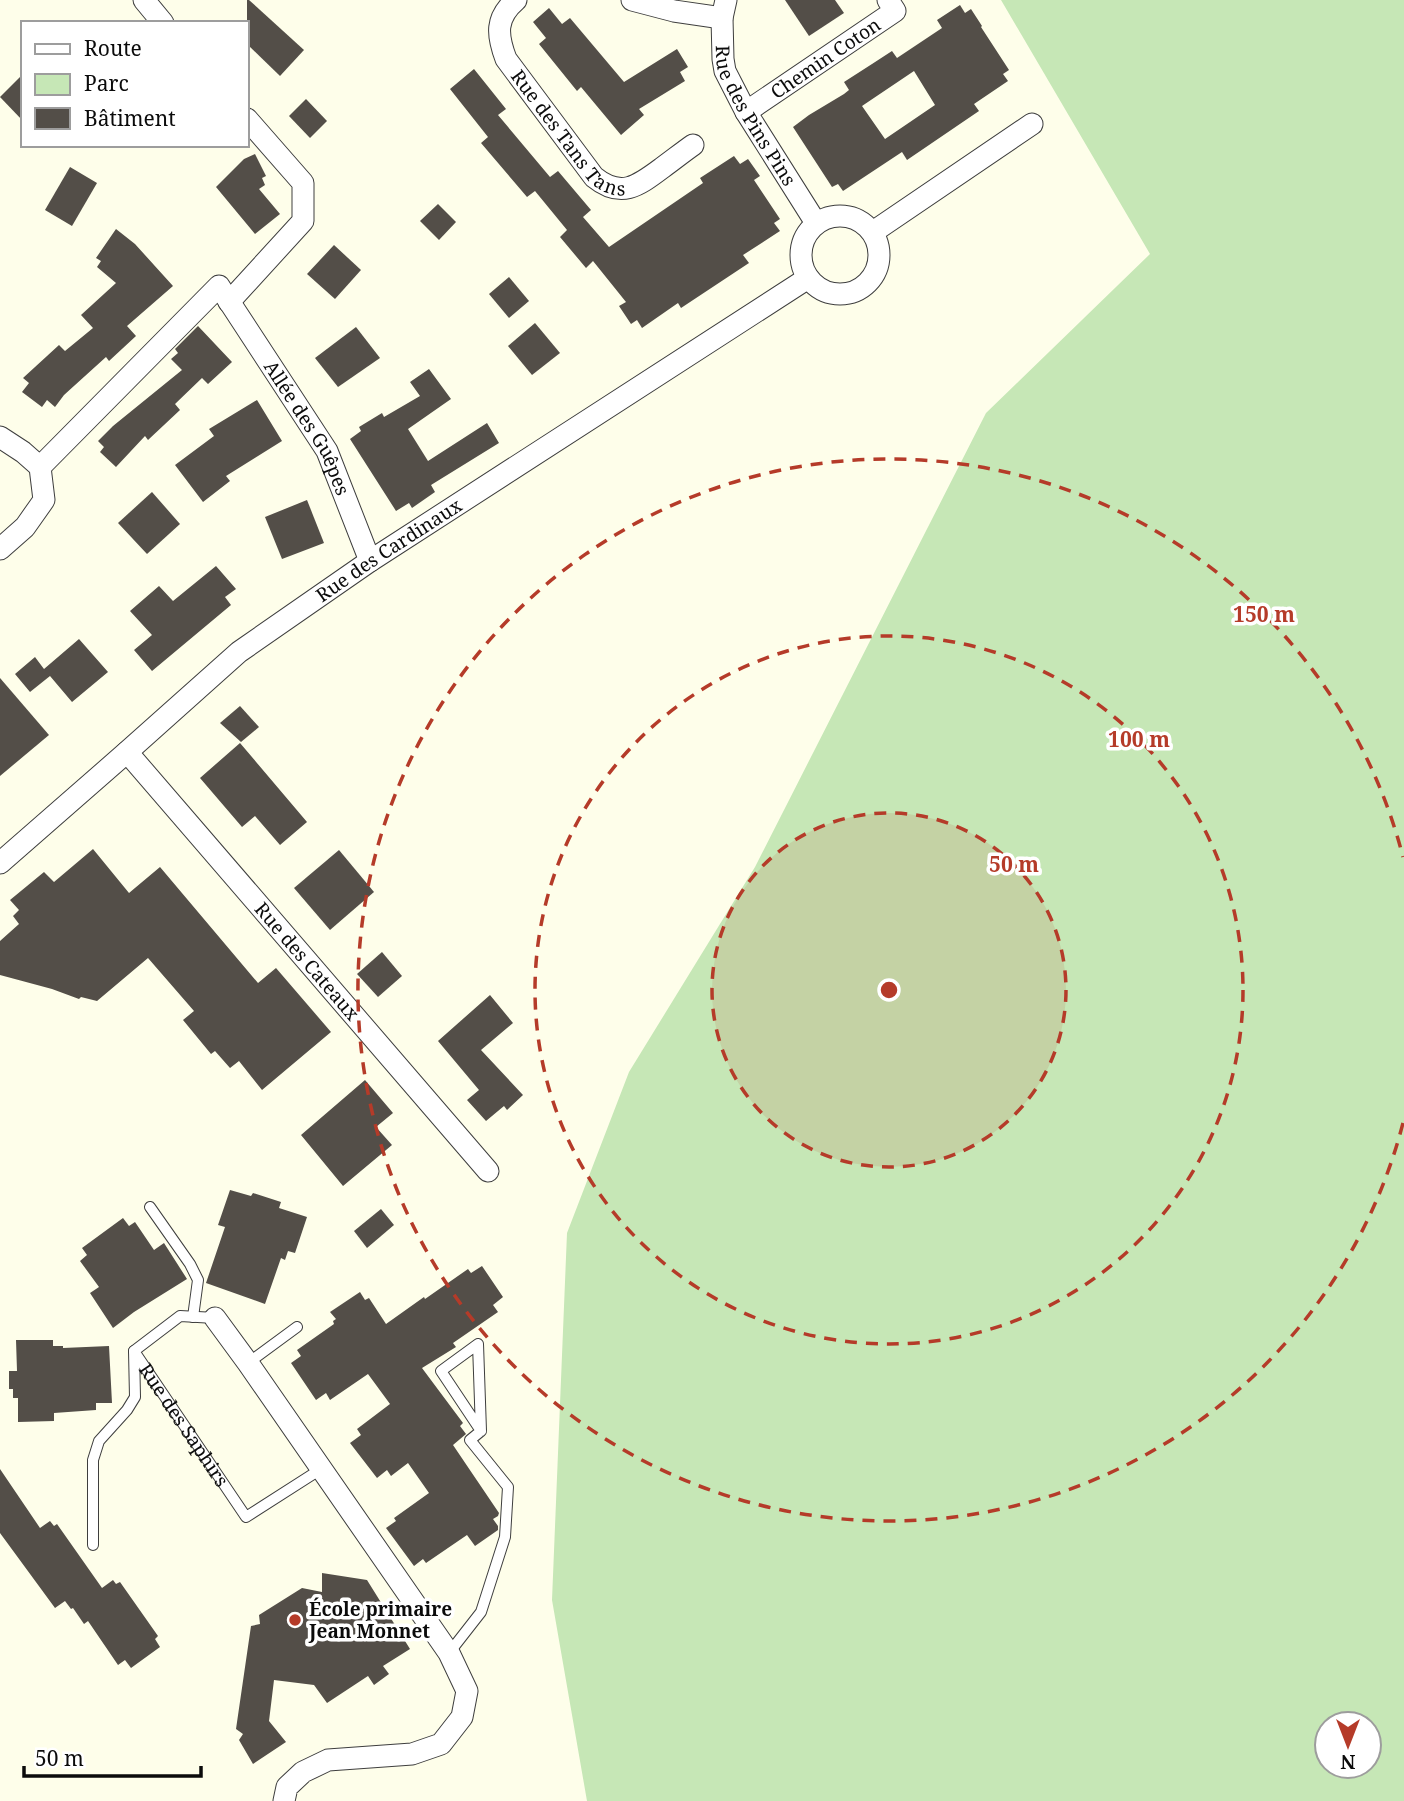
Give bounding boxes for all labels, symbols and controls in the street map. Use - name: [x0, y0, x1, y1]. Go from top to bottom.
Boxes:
- street label: Chemin Coton: [765, 12, 886, 105]
- legend: [21, 21, 248, 147]
- text: Route: [84, 34, 142, 62]
- street label: Rue des Pins Pins: [710, 45, 802, 191]
- street label: Rue des Tans Tans: [505, 64, 625, 202]
- text: Parc: [84, 69, 129, 97]
- text: Bâtiment: [84, 104, 176, 132]
- street label: Allée des Guêpes: [258, 355, 356, 499]
- street label: Rue des Cardinaux: [311, 492, 467, 608]
- text: 150 m: [1233, 600, 1295, 628]
- text: 100 m: [1108, 725, 1170, 753]
- text: 50 m: [989, 850, 1039, 878]
- street label: Rue des Cateaux: [249, 897, 365, 1026]
- centre of rings: [877, 978, 901, 1002]
- street label: Rue des Saphirs: [133, 1358, 235, 1492]
- place label: École primaire Jean Monnet: [308, 1596, 452, 1644]
- marker: École primaire Jean Monnet: [287, 1612, 303, 1628]
- north arrow: [1313, 1710, 1383, 1780]
- scale bar: [24, 1734, 201, 1778]
- text: 50 m: [35, 1744, 84, 1772]
- text: N: [1340, 1749, 1355, 1775]

